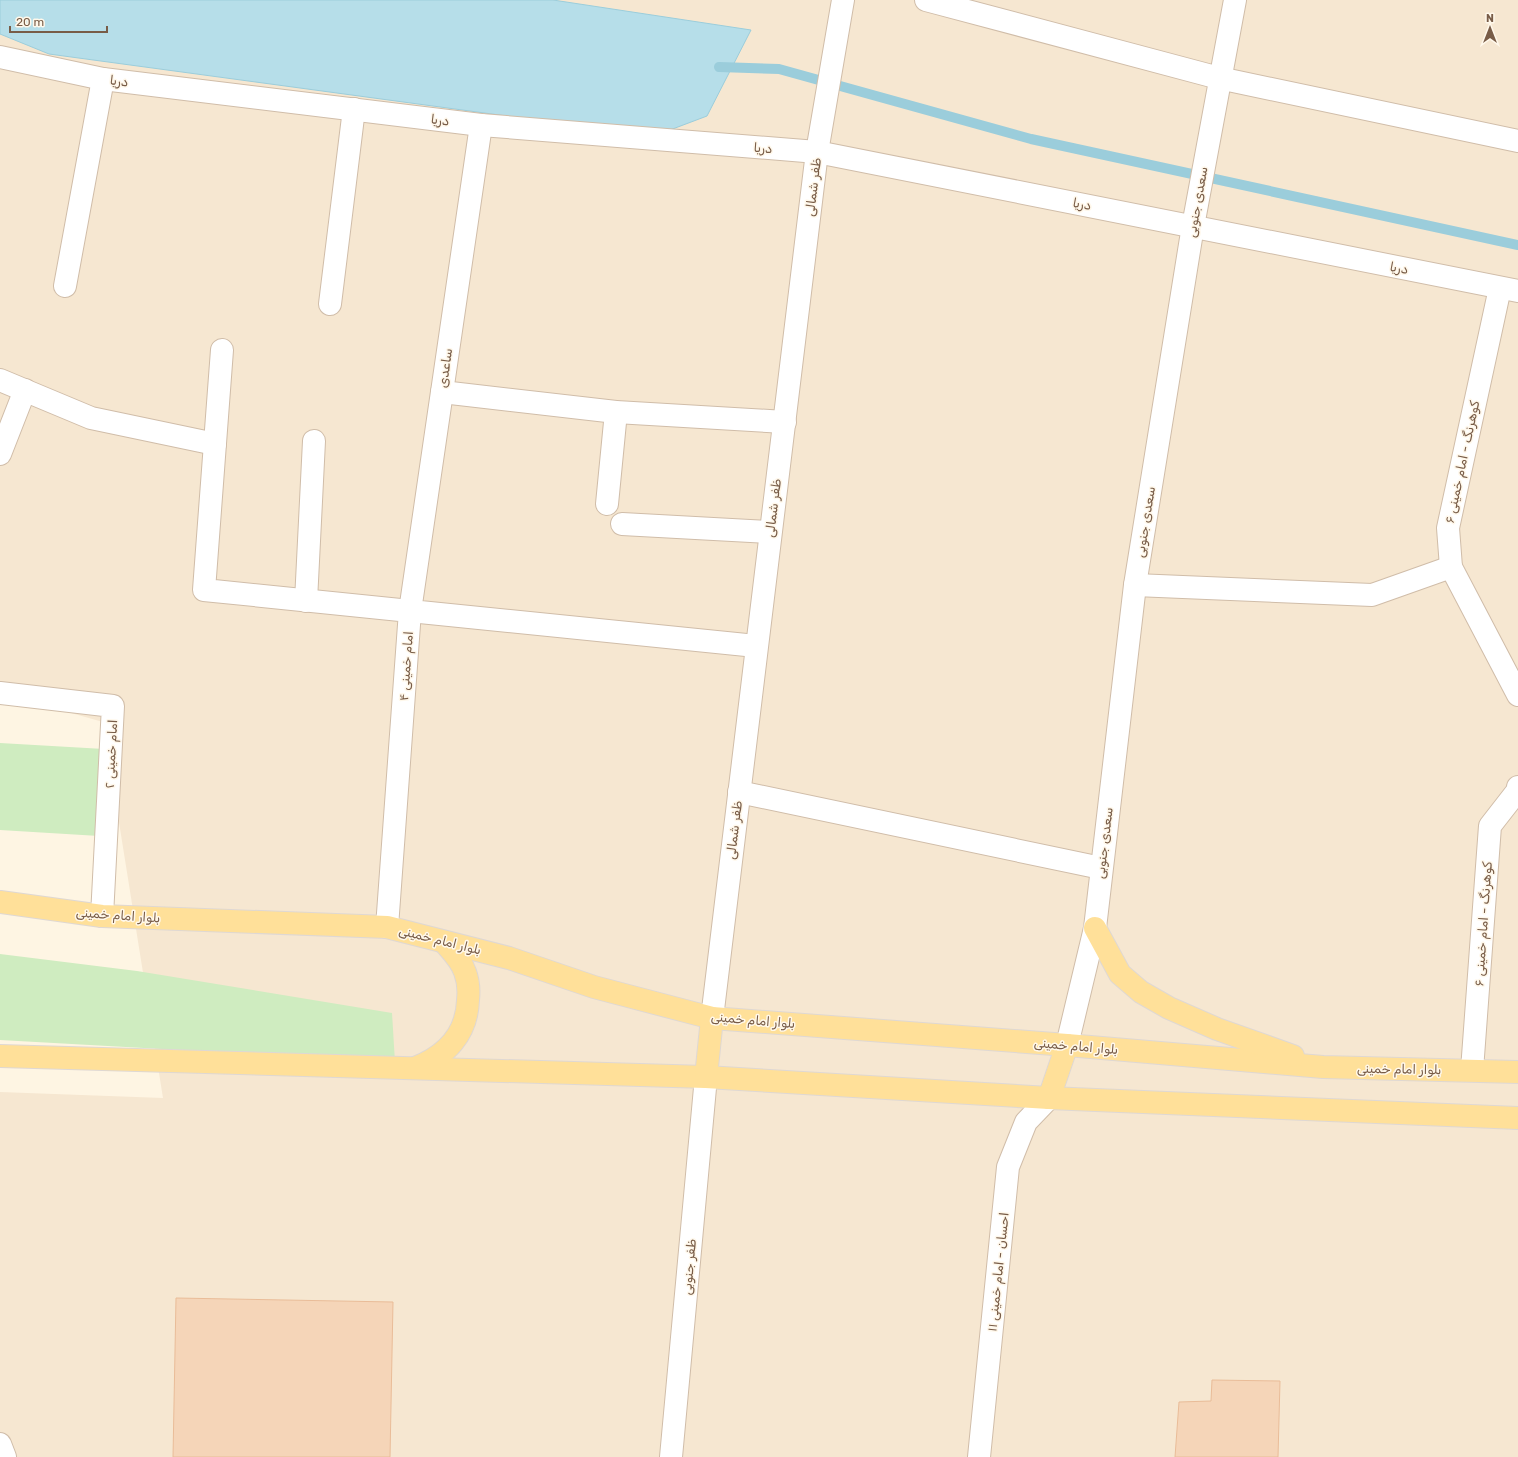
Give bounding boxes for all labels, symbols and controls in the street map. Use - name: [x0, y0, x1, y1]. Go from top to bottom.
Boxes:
- scale bar: [10, 8, 107, 34]
- north arrow: [1470, 8, 1510, 48]
- text: N: [1486, 12, 1494, 25]
- text: 20 m: [16, 15, 44, 29]
- street label: دریا: [109, 72, 129, 91]
- street label: دریا: [430, 111, 450, 130]
- street label: دریا: [753, 140, 773, 157]
- street label: ظفر شمالی: [802, 157, 825, 217]
- street label: سعدی جنوبی: [1183, 165, 1212, 239]
- street label: دریا: [1071, 195, 1093, 214]
- street label: دریا: [1388, 259, 1410, 278]
- street label: ساعدی: [435, 347, 455, 389]
- street label: کوهرنگ - امام خمینی ۶: [1442, 399, 1483, 525]
- street label: ظفر شمالی: [762, 478, 785, 538]
- street label: سعدی جنوبی: [1132, 485, 1159, 559]
- street label: امام خمینی ۴: [396, 631, 417, 701]
- street label: امام خمینی ۲: [102, 719, 121, 789]
- street label: ظفر شمالی: [723, 800, 746, 860]
- street label: سعدی جنوبی: [1092, 806, 1117, 880]
- street label: کوهرنگ - امام خمینی ۶: [1471, 861, 1496, 987]
- street label: بلوار امام خمینی: [75, 905, 161, 926]
- street label: بلوار امام خمینی: [397, 922, 483, 958]
- street label: بلوار امام خمینی: [710, 1009, 796, 1032]
- street label: بلوار امام خمینی: [1033, 1035, 1119, 1058]
- street label: بلوار امام خمینی: [1357, 1061, 1441, 1078]
- street label: احسان - امام خمینی ۱۱: [984, 1212, 1013, 1333]
- street label: ظفر جنوبی: [679, 1238, 700, 1296]

